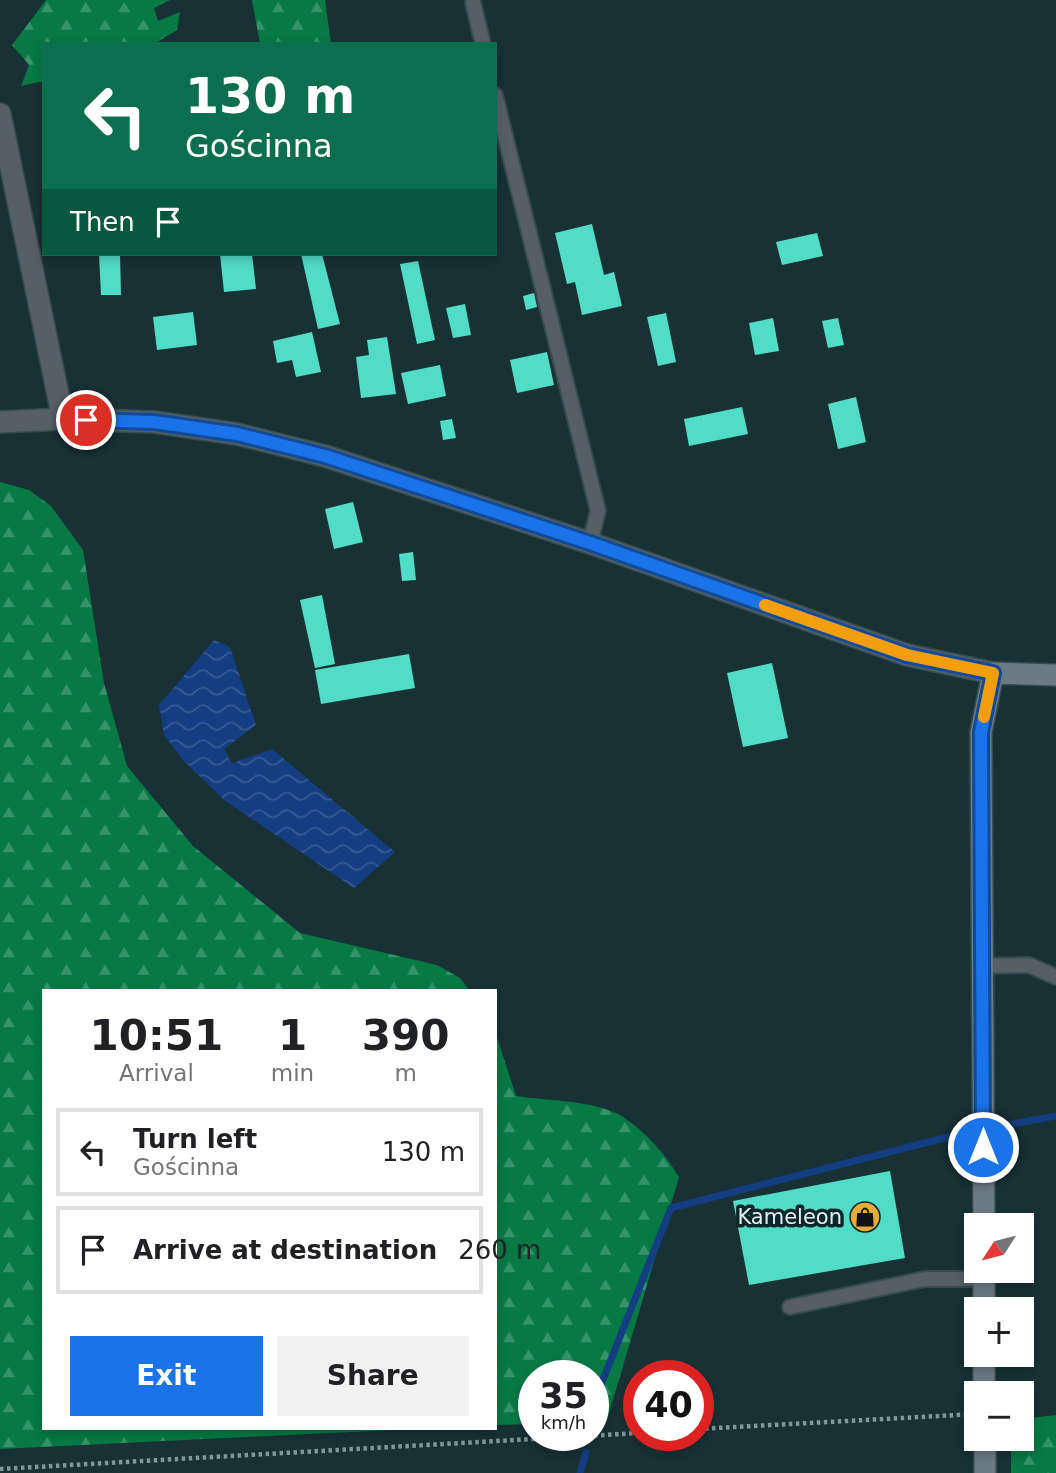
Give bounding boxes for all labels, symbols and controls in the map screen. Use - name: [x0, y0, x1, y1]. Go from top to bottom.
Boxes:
- text: 130 m: [185, 68, 355, 125]
- icon: left: [70, 70, 161, 161]
- text: Gościnna: [185, 127, 333, 165]
- icon: arrive: [149, 203, 187, 241]
- text: Then: [70, 207, 135, 237]
- pin: [56, 390, 116, 450]
- icon: arrive: [67, 401, 105, 439]
- text: 10:51: [90, 1011, 223, 1060]
- text: 1: [278, 1011, 307, 1060]
- text: 390: [362, 1011, 449, 1060]
- text: Arrival: [119, 1060, 194, 1086]
- text: min: [271, 1060, 314, 1086]
- text: m: [394, 1060, 417, 1086]
- position arrow: [946, 1110, 1020, 1184]
- text: Turn left: [133, 1124, 257, 1154]
- icon: left: [74, 1133, 112, 1171]
- text: 130 m: [382, 1137, 465, 1167]
- text: Gościnna: [133, 1154, 239, 1180]
- shop icon: Kameleon: [848, 1200, 882, 1234]
- place label: Kameleon: [737, 1205, 842, 1229]
- north arrow: [964, 1213, 1034, 1283]
- map controls: [964, 1213, 1034, 1451]
- icon: arrive: [74, 1231, 112, 1269]
- text: Arrive at destination: [133, 1235, 437, 1265]
- text: 260 m: [458, 1235, 541, 1265]
- button: +: [964, 1297, 1034, 1367]
- button: Exit: [70, 1336, 263, 1416]
- button: Share: [277, 1336, 469, 1416]
- speed limit sign: 40: [623, 1360, 714, 1451]
- text: 35: [539, 1376, 588, 1416]
- button: −: [964, 1381, 1034, 1451]
- text: km/h: [541, 1412, 586, 1433]

